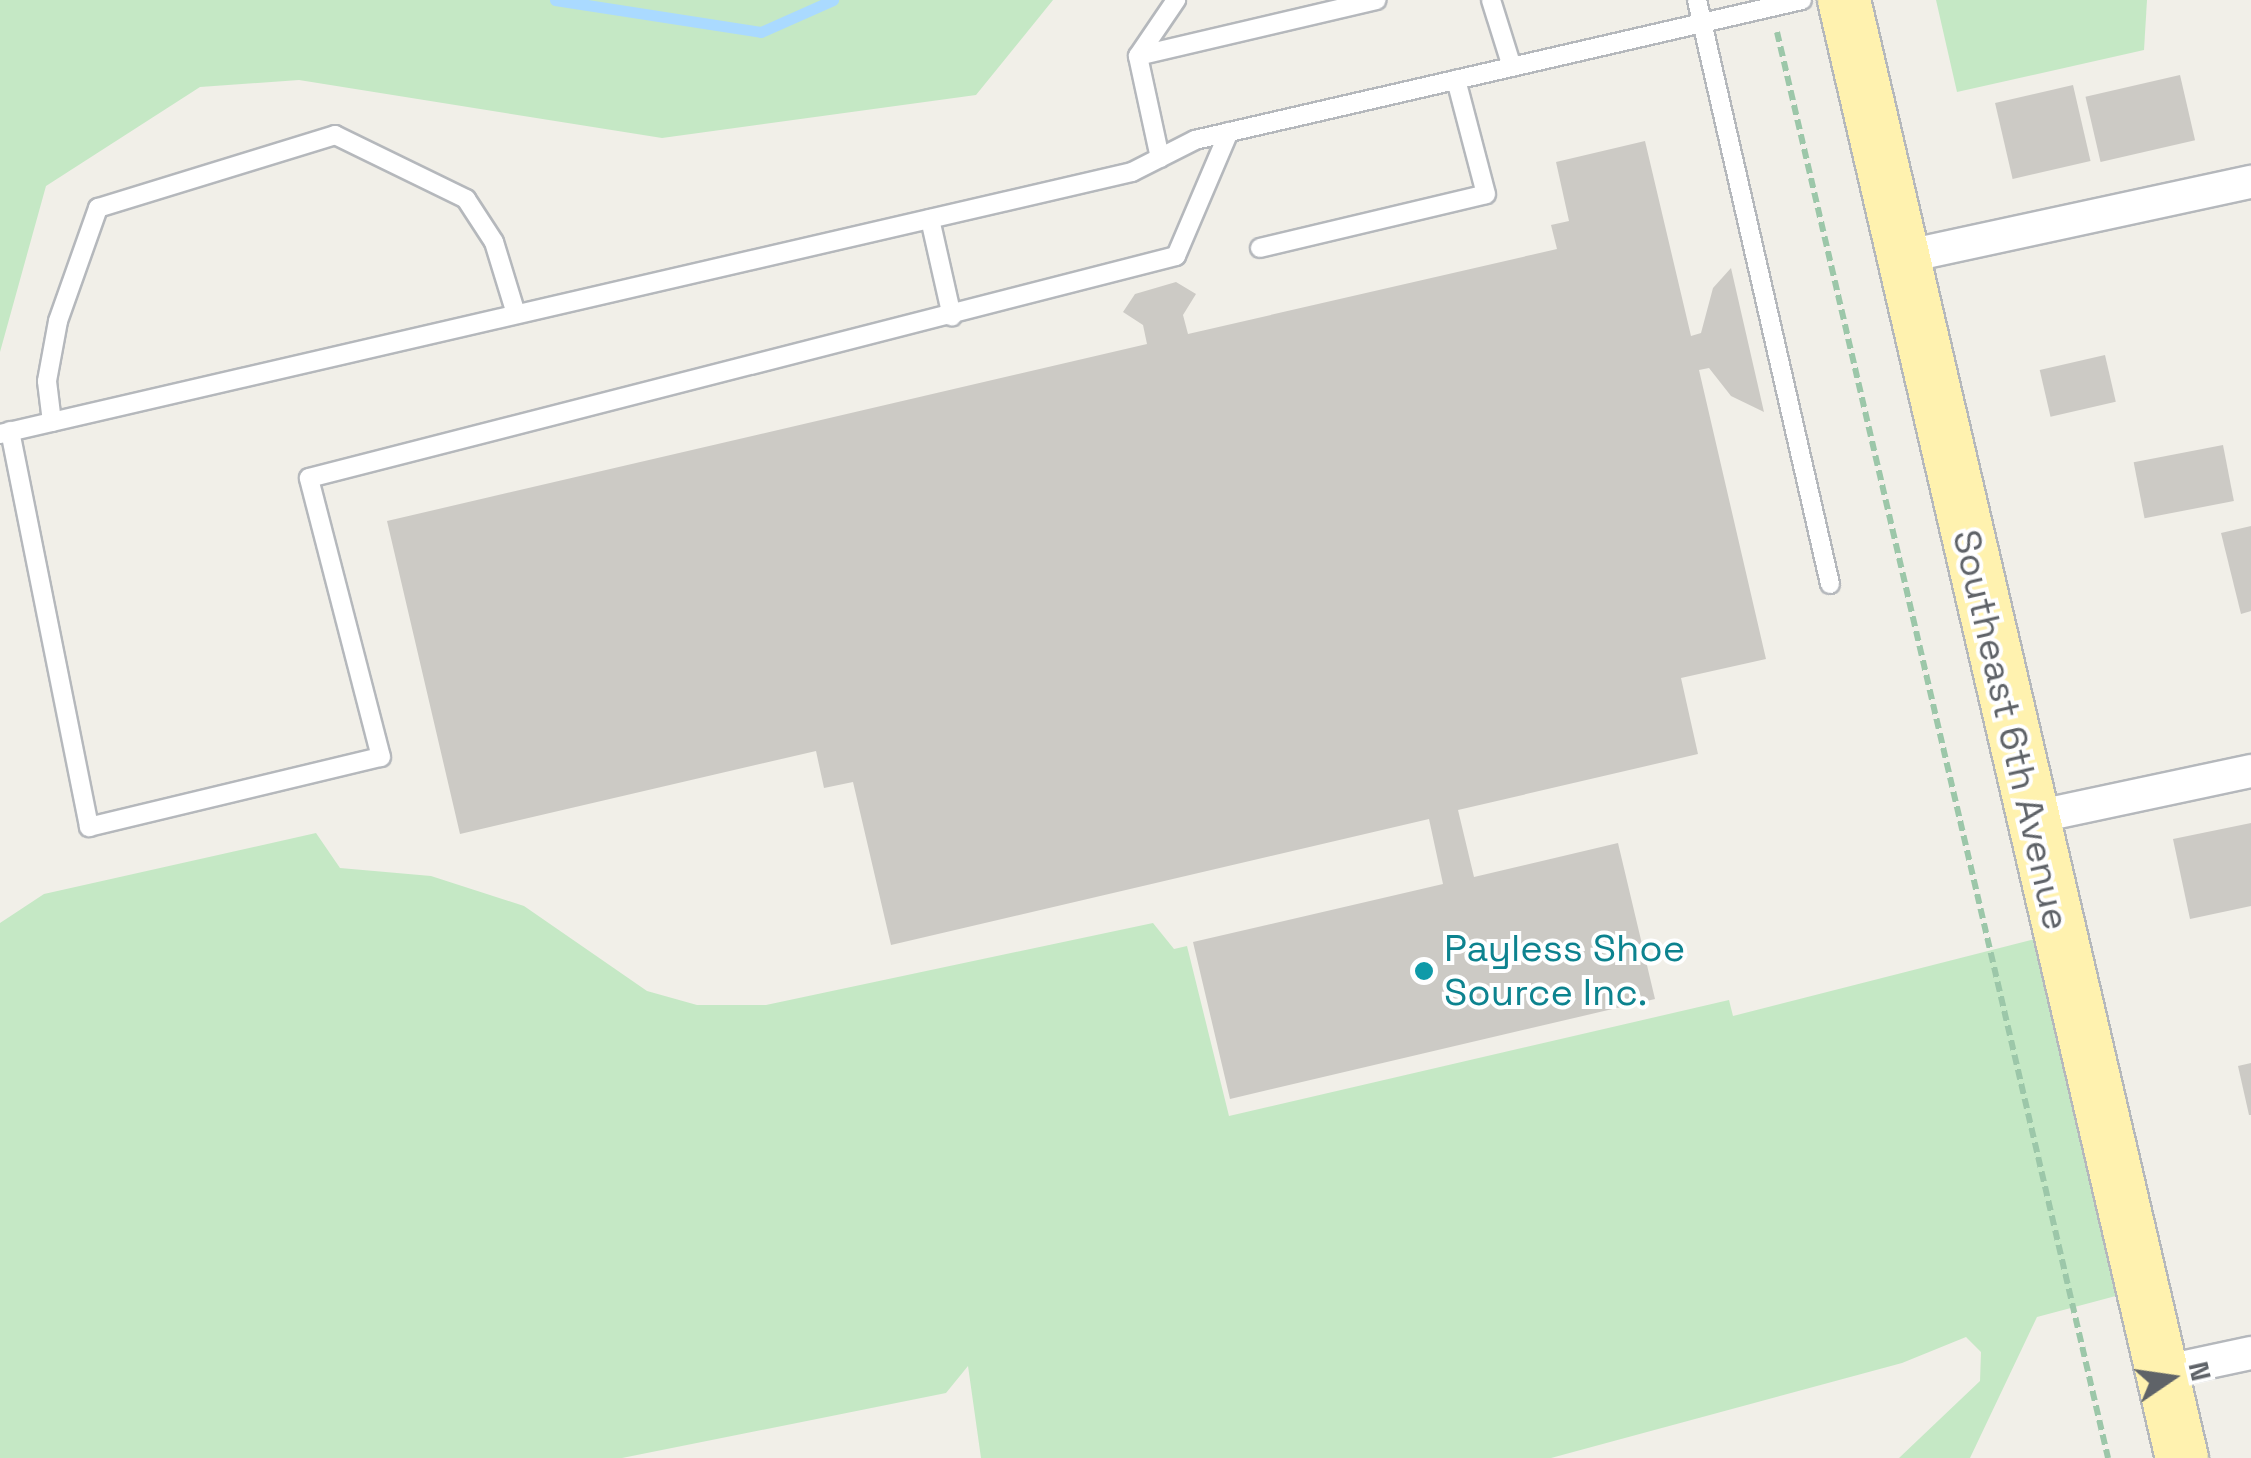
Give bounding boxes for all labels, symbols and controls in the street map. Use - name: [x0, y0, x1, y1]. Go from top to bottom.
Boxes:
- street label: Southeast 6th Avenue: [1943, 525, 2079, 935]
- place label: Payless Shoe Source Inc.: [1444, 926, 1685, 1016]
- marker: Payless Shoe Source Inc.: [1413, 960, 1435, 982]
- north arrow: [2121, 1328, 2221, 1428]
- text: N: [2181, 1358, 2220, 1384]

